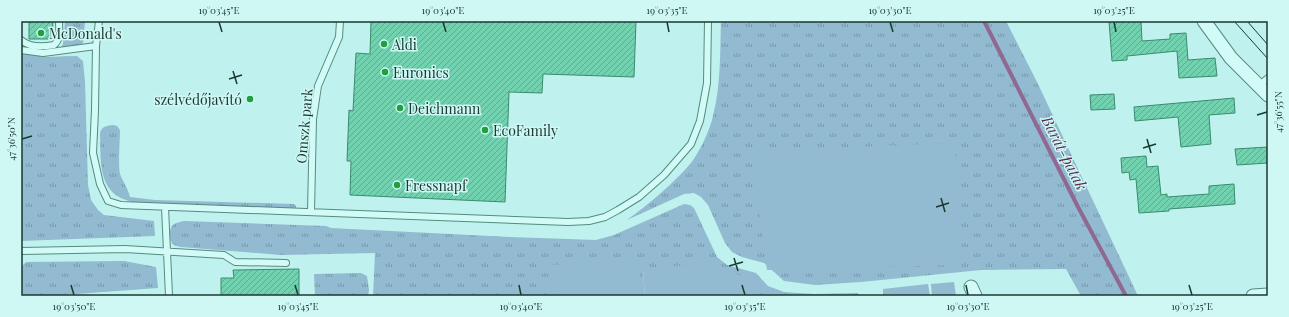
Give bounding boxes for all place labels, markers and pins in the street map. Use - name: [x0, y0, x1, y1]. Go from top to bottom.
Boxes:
- place label: McDonald's: [49, 24, 122, 43]
- marker: McDonald's: [36, 28, 46, 38]
- place label: Aldi: [391, 35, 417, 54]
- marker: Aldi: [379, 39, 389, 49]
- place label: Euronics: [393, 63, 449, 82]
- marker: Euronics: [380, 67, 390, 77]
- place label: szélvédőjavító: [154, 90, 242, 109]
- marker: szélvédőjavító: [245, 94, 255, 104]
- place label: Deichmann: [408, 99, 481, 118]
- marker: Deichmann: [395, 103, 405, 113]
- place label: EcoFamily: [493, 121, 558, 140]
- marker: EcoFamily: [480, 125, 490, 135]
- place label: Fressnapf: [405, 176, 468, 195]
- marker: Fressnapf: [392, 180, 402, 190]

